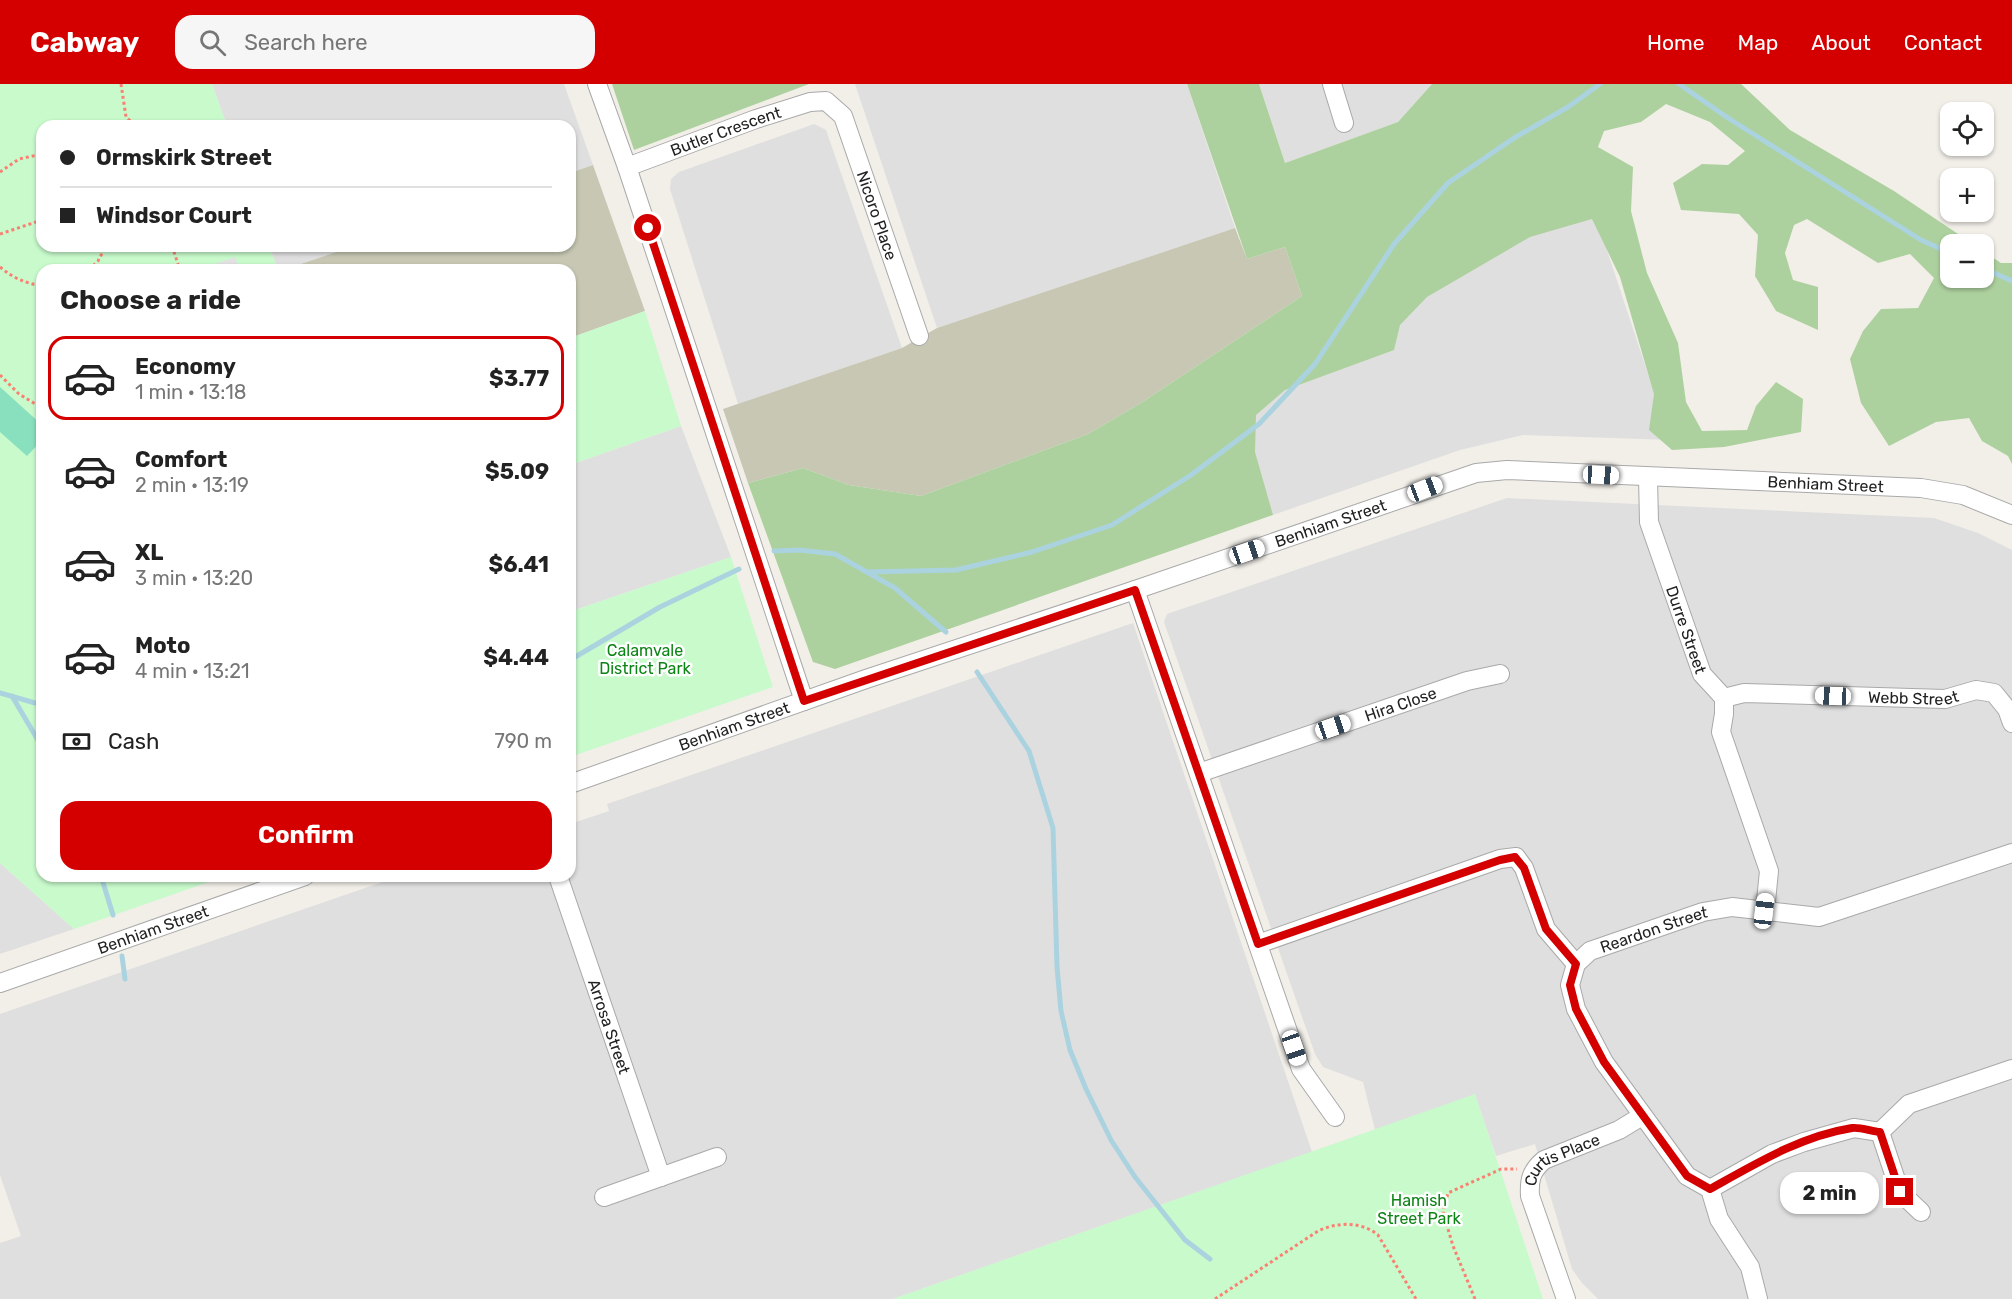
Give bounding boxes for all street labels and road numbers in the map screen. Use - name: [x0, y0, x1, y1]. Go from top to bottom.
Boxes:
- street label: Butler Crescent: [668, 103, 783, 160]
- street label: Nicoro Place: [853, 168, 901, 262]
- street label: Benhiam Street: [1767, 472, 1884, 496]
- street label: Benhiam Street: [1272, 496, 1389, 551]
- street label: Durre Street: [1662, 583, 1710, 676]
- street label: Hira Close: [1362, 683, 1439, 725]
- street label: Webb Street: [1868, 687, 1961, 709]
- street label: Benhiam Street: [676, 698, 792, 755]
- street label: Benhiam Street: [95, 902, 211, 958]
- street label: Reardon Street: [1598, 902, 1709, 957]
- street label: Arrosa Street: [584, 977, 634, 1077]
- street label: Curtis Place: [1521, 1130, 1603, 1188]

